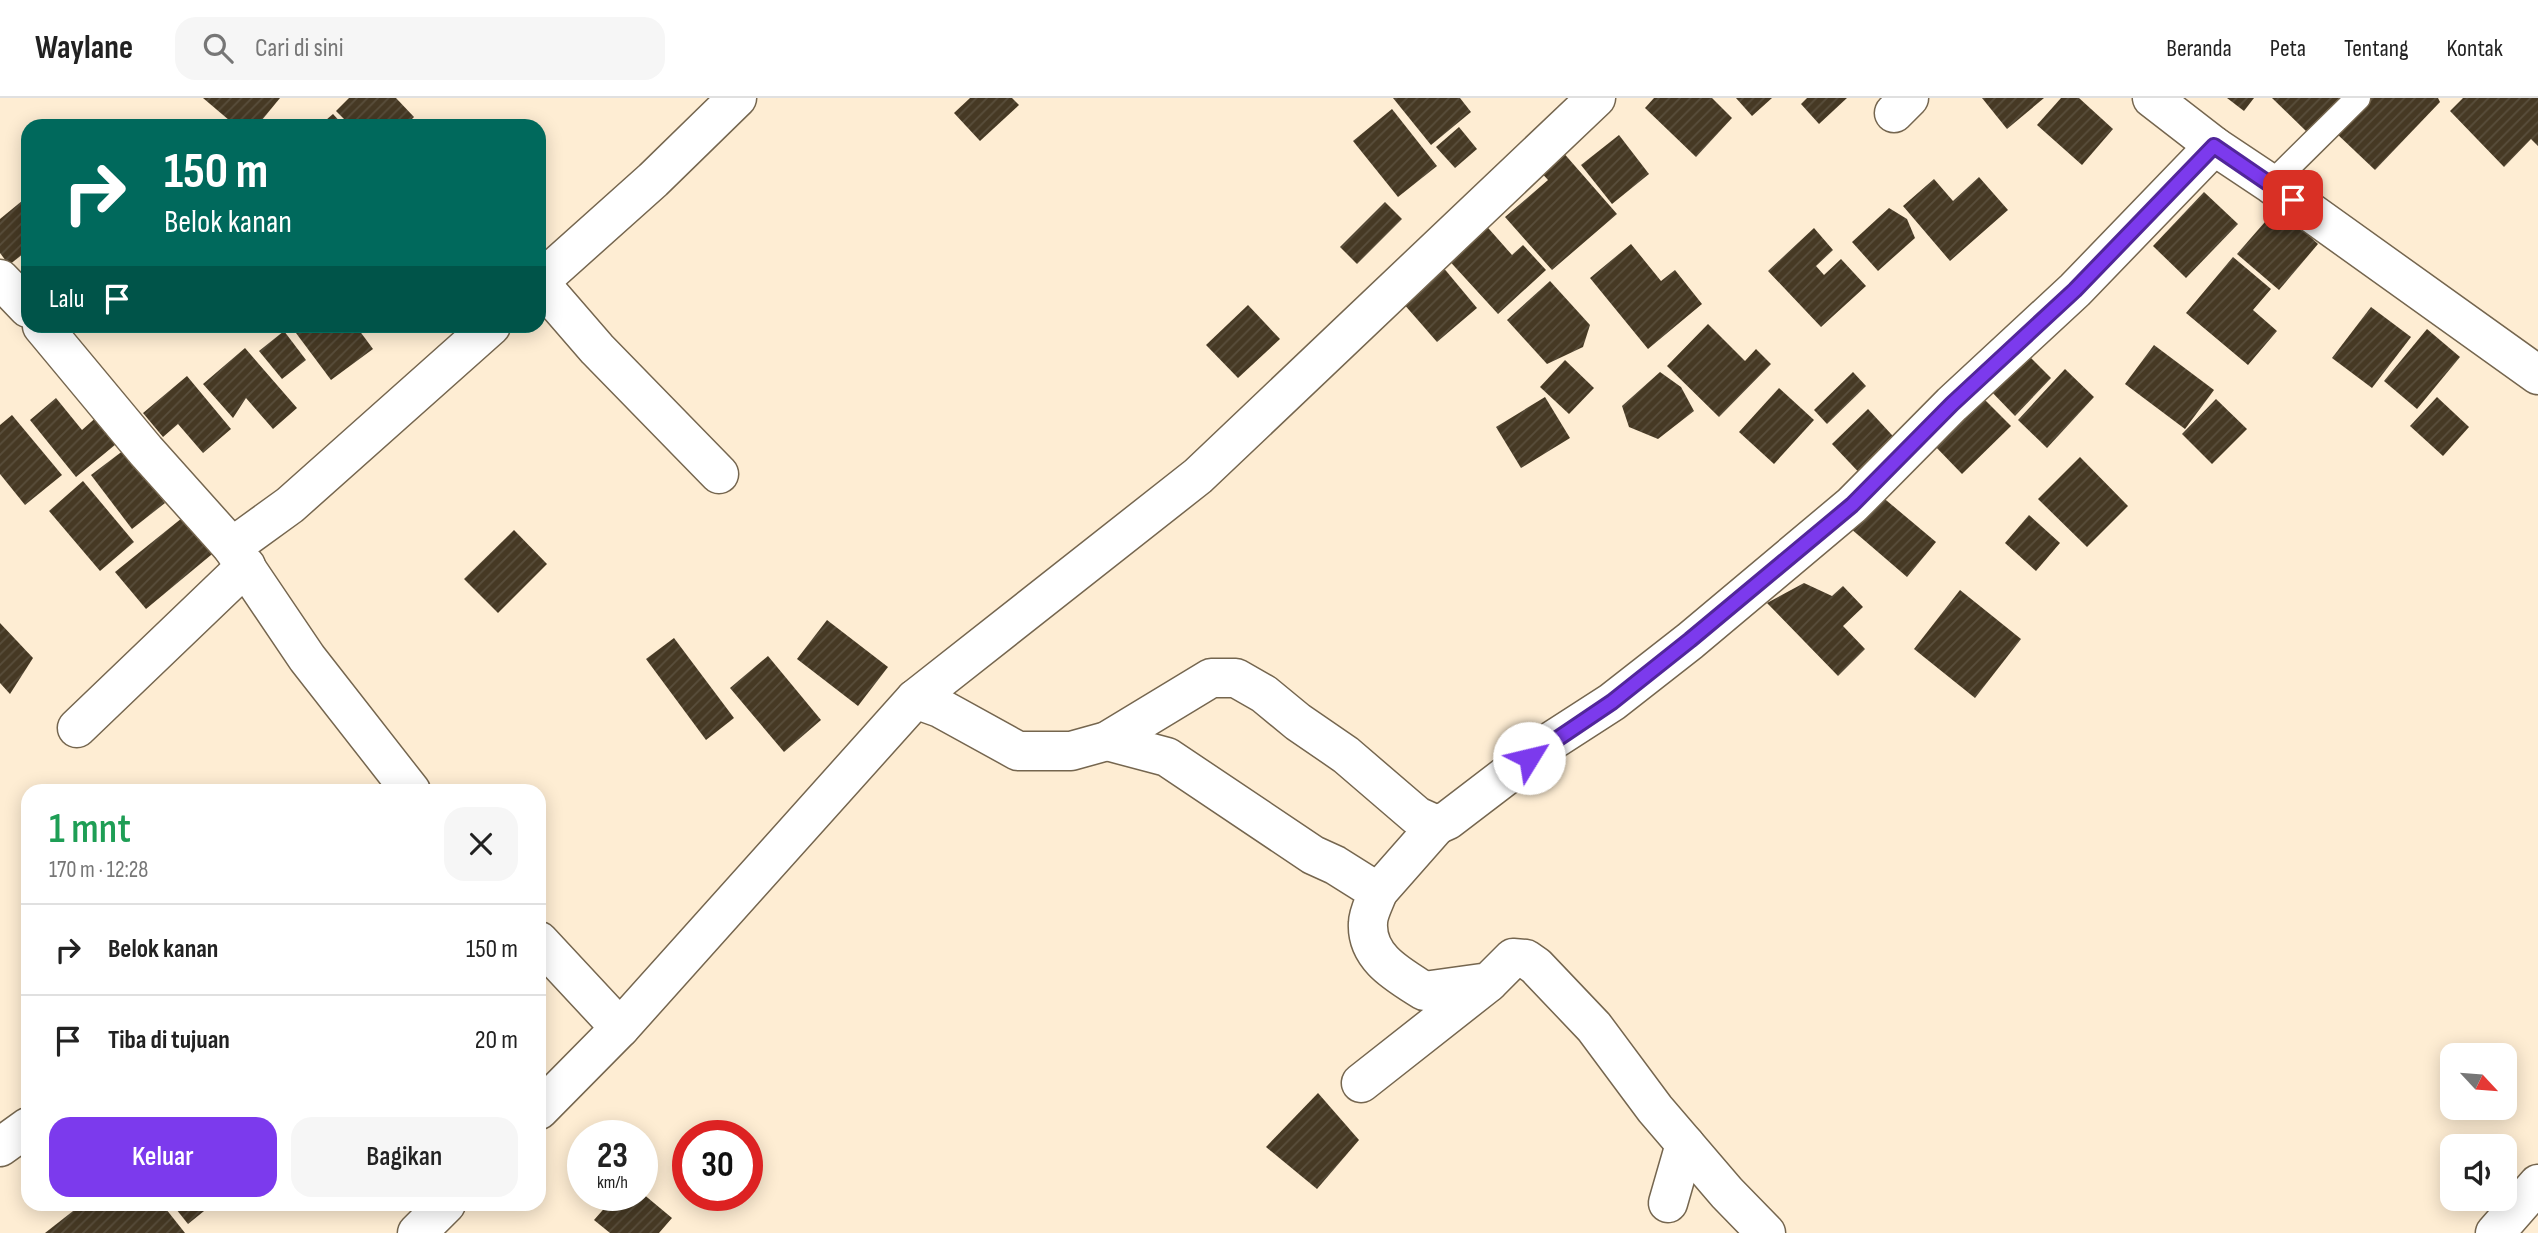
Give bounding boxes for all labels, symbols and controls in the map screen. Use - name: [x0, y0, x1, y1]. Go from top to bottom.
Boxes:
- search box: [175, 17, 665, 80]
- text: Waylane: [35, 28, 133, 68]
- icon: search: [199, 29, 237, 67]
- text: Cari di sini: [255, 33, 344, 64]
- text: Beranda: [2166, 34, 2232, 63]
- text: Peta: [2270, 34, 2306, 63]
- text: Tentang: [2344, 34, 2409, 63]
- text: Kontak: [2447, 34, 2503, 63]
- text: 150 m: [164, 143, 268, 202]
- icon: right: [49, 147, 140, 238]
- pin: [2263, 170, 2323, 230]
- icon: arrive: [2274, 181, 2312, 219]
- text: Belok kanan: [164, 203, 292, 242]
- icon: arrive: [98, 280, 136, 318]
- text: Lalu: [49, 284, 84, 315]
- position arrow: [1492, 721, 1566, 795]
- text: 1 mnt: [49, 804, 131, 855]
- button: close: [444, 807, 518, 881]
- text: 170 m · 12:28: [49, 856, 148, 884]
- icon: right: [49, 931, 87, 969]
- text: Belok kanan: [108, 934, 218, 965]
- text: 150 m: [466, 934, 518, 965]
- icon: arrive: [49, 1022, 87, 1060]
- text: Tiba di tujuan: [108, 1025, 230, 1056]
- text: 20 m: [475, 1025, 518, 1056]
- north arrow: [2440, 1043, 2516, 1120]
- map controls: [2440, 1043, 2517, 1211]
- button: Keluar: [49, 1117, 277, 1197]
- button: Bagikan: [291, 1117, 518, 1197]
- speed limit sign: 30: [672, 1120, 763, 1211]
- button: sound: [2440, 1134, 2517, 1211]
- text: 23: [597, 1135, 628, 1178]
- text: km/h: [597, 1172, 628, 1193]

